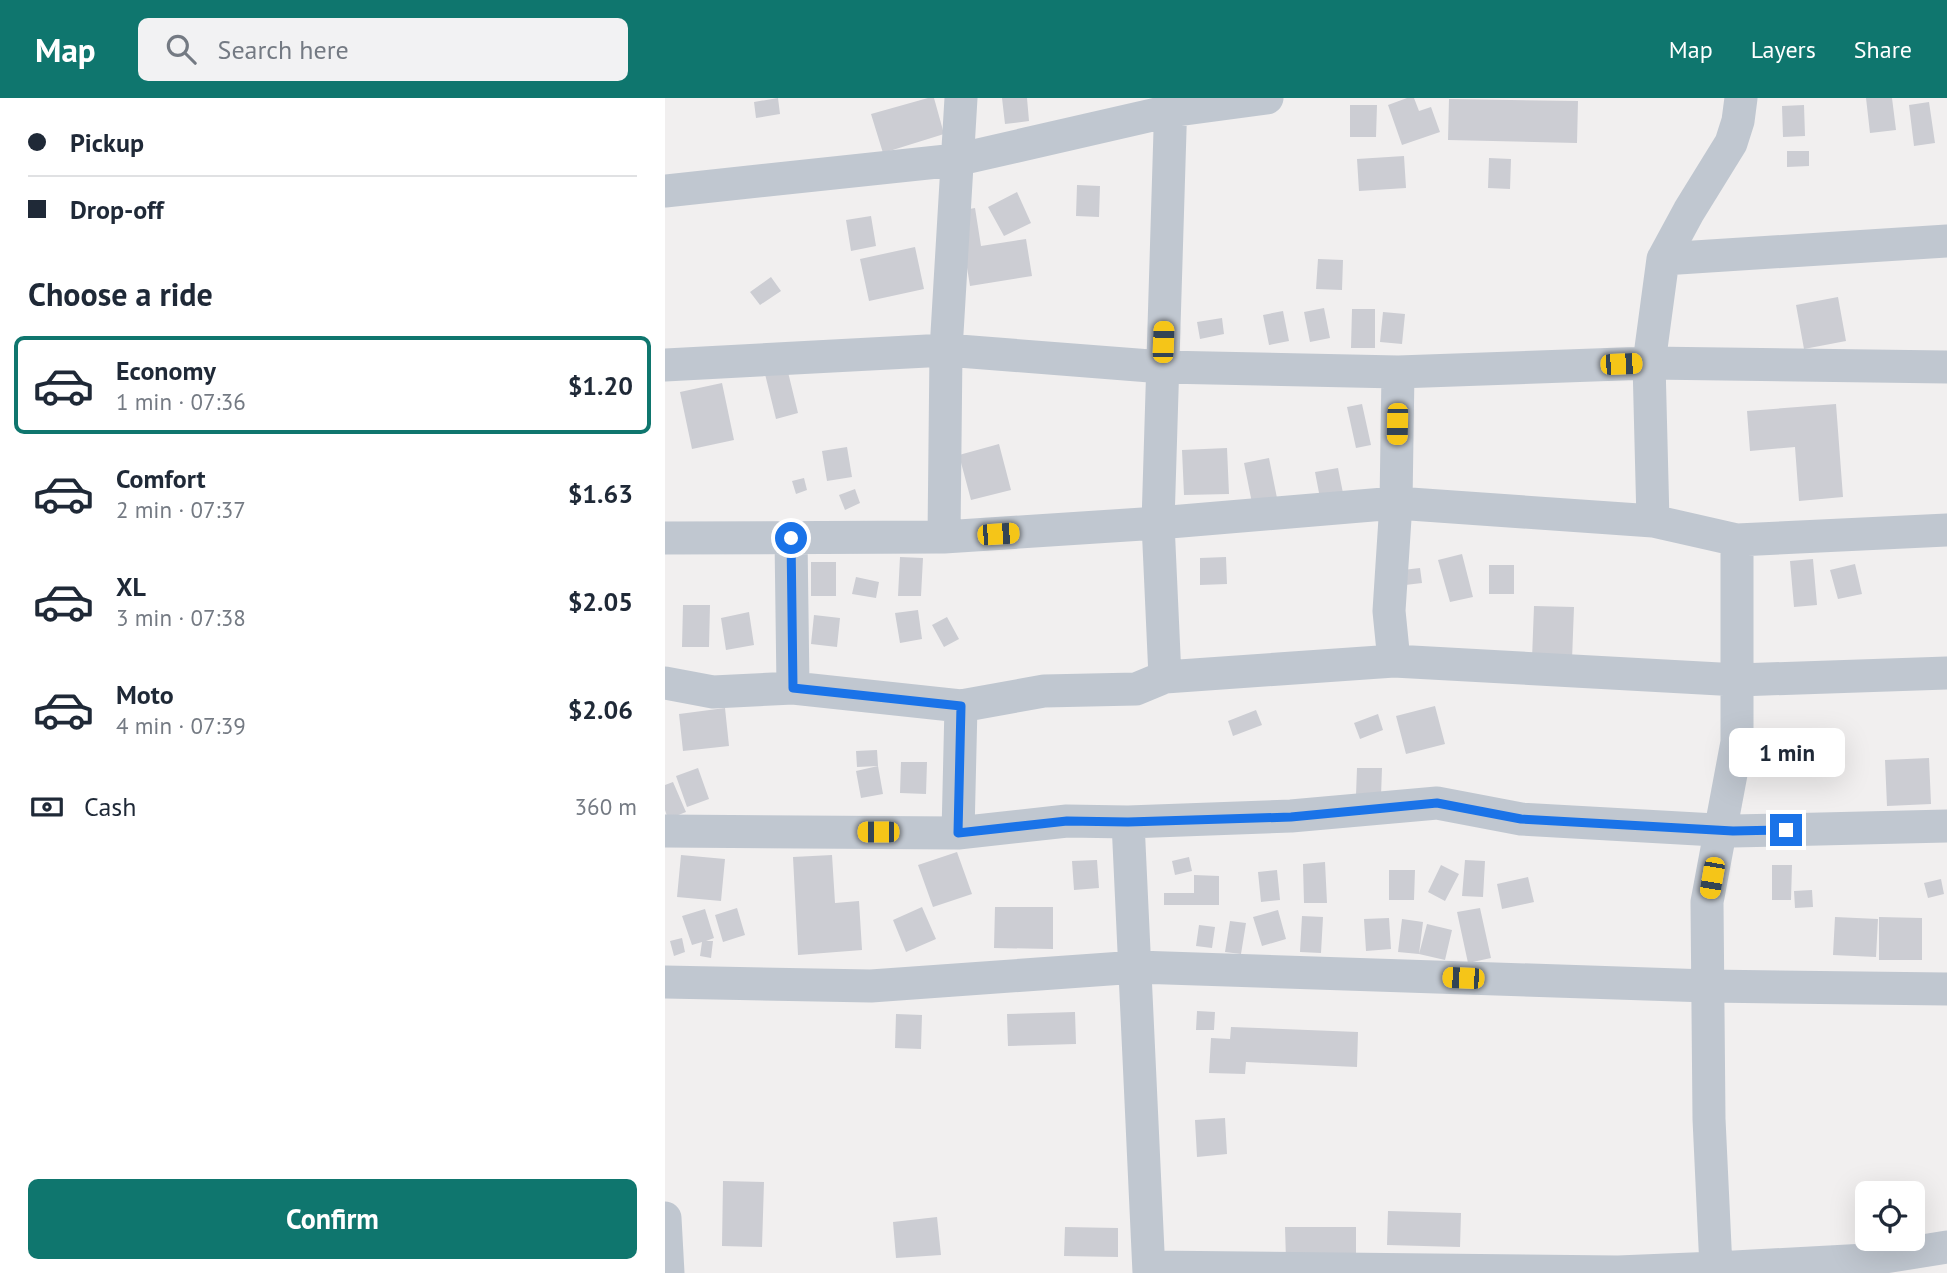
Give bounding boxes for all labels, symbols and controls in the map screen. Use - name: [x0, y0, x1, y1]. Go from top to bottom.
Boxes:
- search box: [138, 18, 628, 81]
- text: Map: [35, 28, 96, 71]
- icon: search: [162, 30, 200, 68]
- text: Search here: [218, 33, 349, 66]
- text: Map: [1669, 34, 1713, 65]
- text: Layers: [1751, 34, 1816, 65]
- text: Share: [1854, 34, 1912, 65]
- text: Pickup: [70, 126, 144, 159]
- text: Drop-off: [70, 193, 164, 226]
- text: Choose a ride: [28, 273, 213, 315]
- car: [1152, 321, 1175, 363]
- car: [1600, 353, 1643, 375]
- icon: car: [32, 354, 95, 417]
- text: Economy: [116, 354, 216, 387]
- text: $1.20: [568, 369, 633, 402]
- text: 1 min · 07:36: [116, 387, 246, 416]
- car: [1387, 403, 1408, 445]
- icon: car: [32, 462, 95, 525]
- text: Comfort: [116, 462, 206, 495]
- text: $1.63: [568, 477, 633, 510]
- text: 2 min · 07:37: [116, 495, 246, 524]
- route start: [775, 522, 807, 554]
- car: [977, 522, 1020, 546]
- icon: car: [32, 570, 95, 633]
- text: XL: [116, 570, 146, 603]
- text: $2.05: [568, 585, 633, 618]
- text: 3 min · 07:38: [116, 603, 246, 632]
- icon: car: [32, 678, 95, 741]
- text: Moto: [116, 678, 174, 711]
- text: $2.06: [568, 693, 633, 726]
- text: 4 min · 07:39: [116, 711, 246, 740]
- callout: 1 min: [1728, 728, 1844, 778]
- text: 1 min: [1759, 738, 1815, 767]
- icon: cash: [28, 788, 66, 826]
- text: Cash: [84, 790, 136, 823]
- text: 360 m: [575, 792, 637, 821]
- route end: [1770, 814, 1802, 846]
- car: [858, 822, 900, 843]
- car: [1699, 855, 1726, 901]
- car: [1442, 967, 1485, 989]
- button: Confirm: [28, 1179, 637, 1259]
- map controls: [1855, 1181, 1925, 1251]
- button: locate: [1855, 1181, 1925, 1251]

